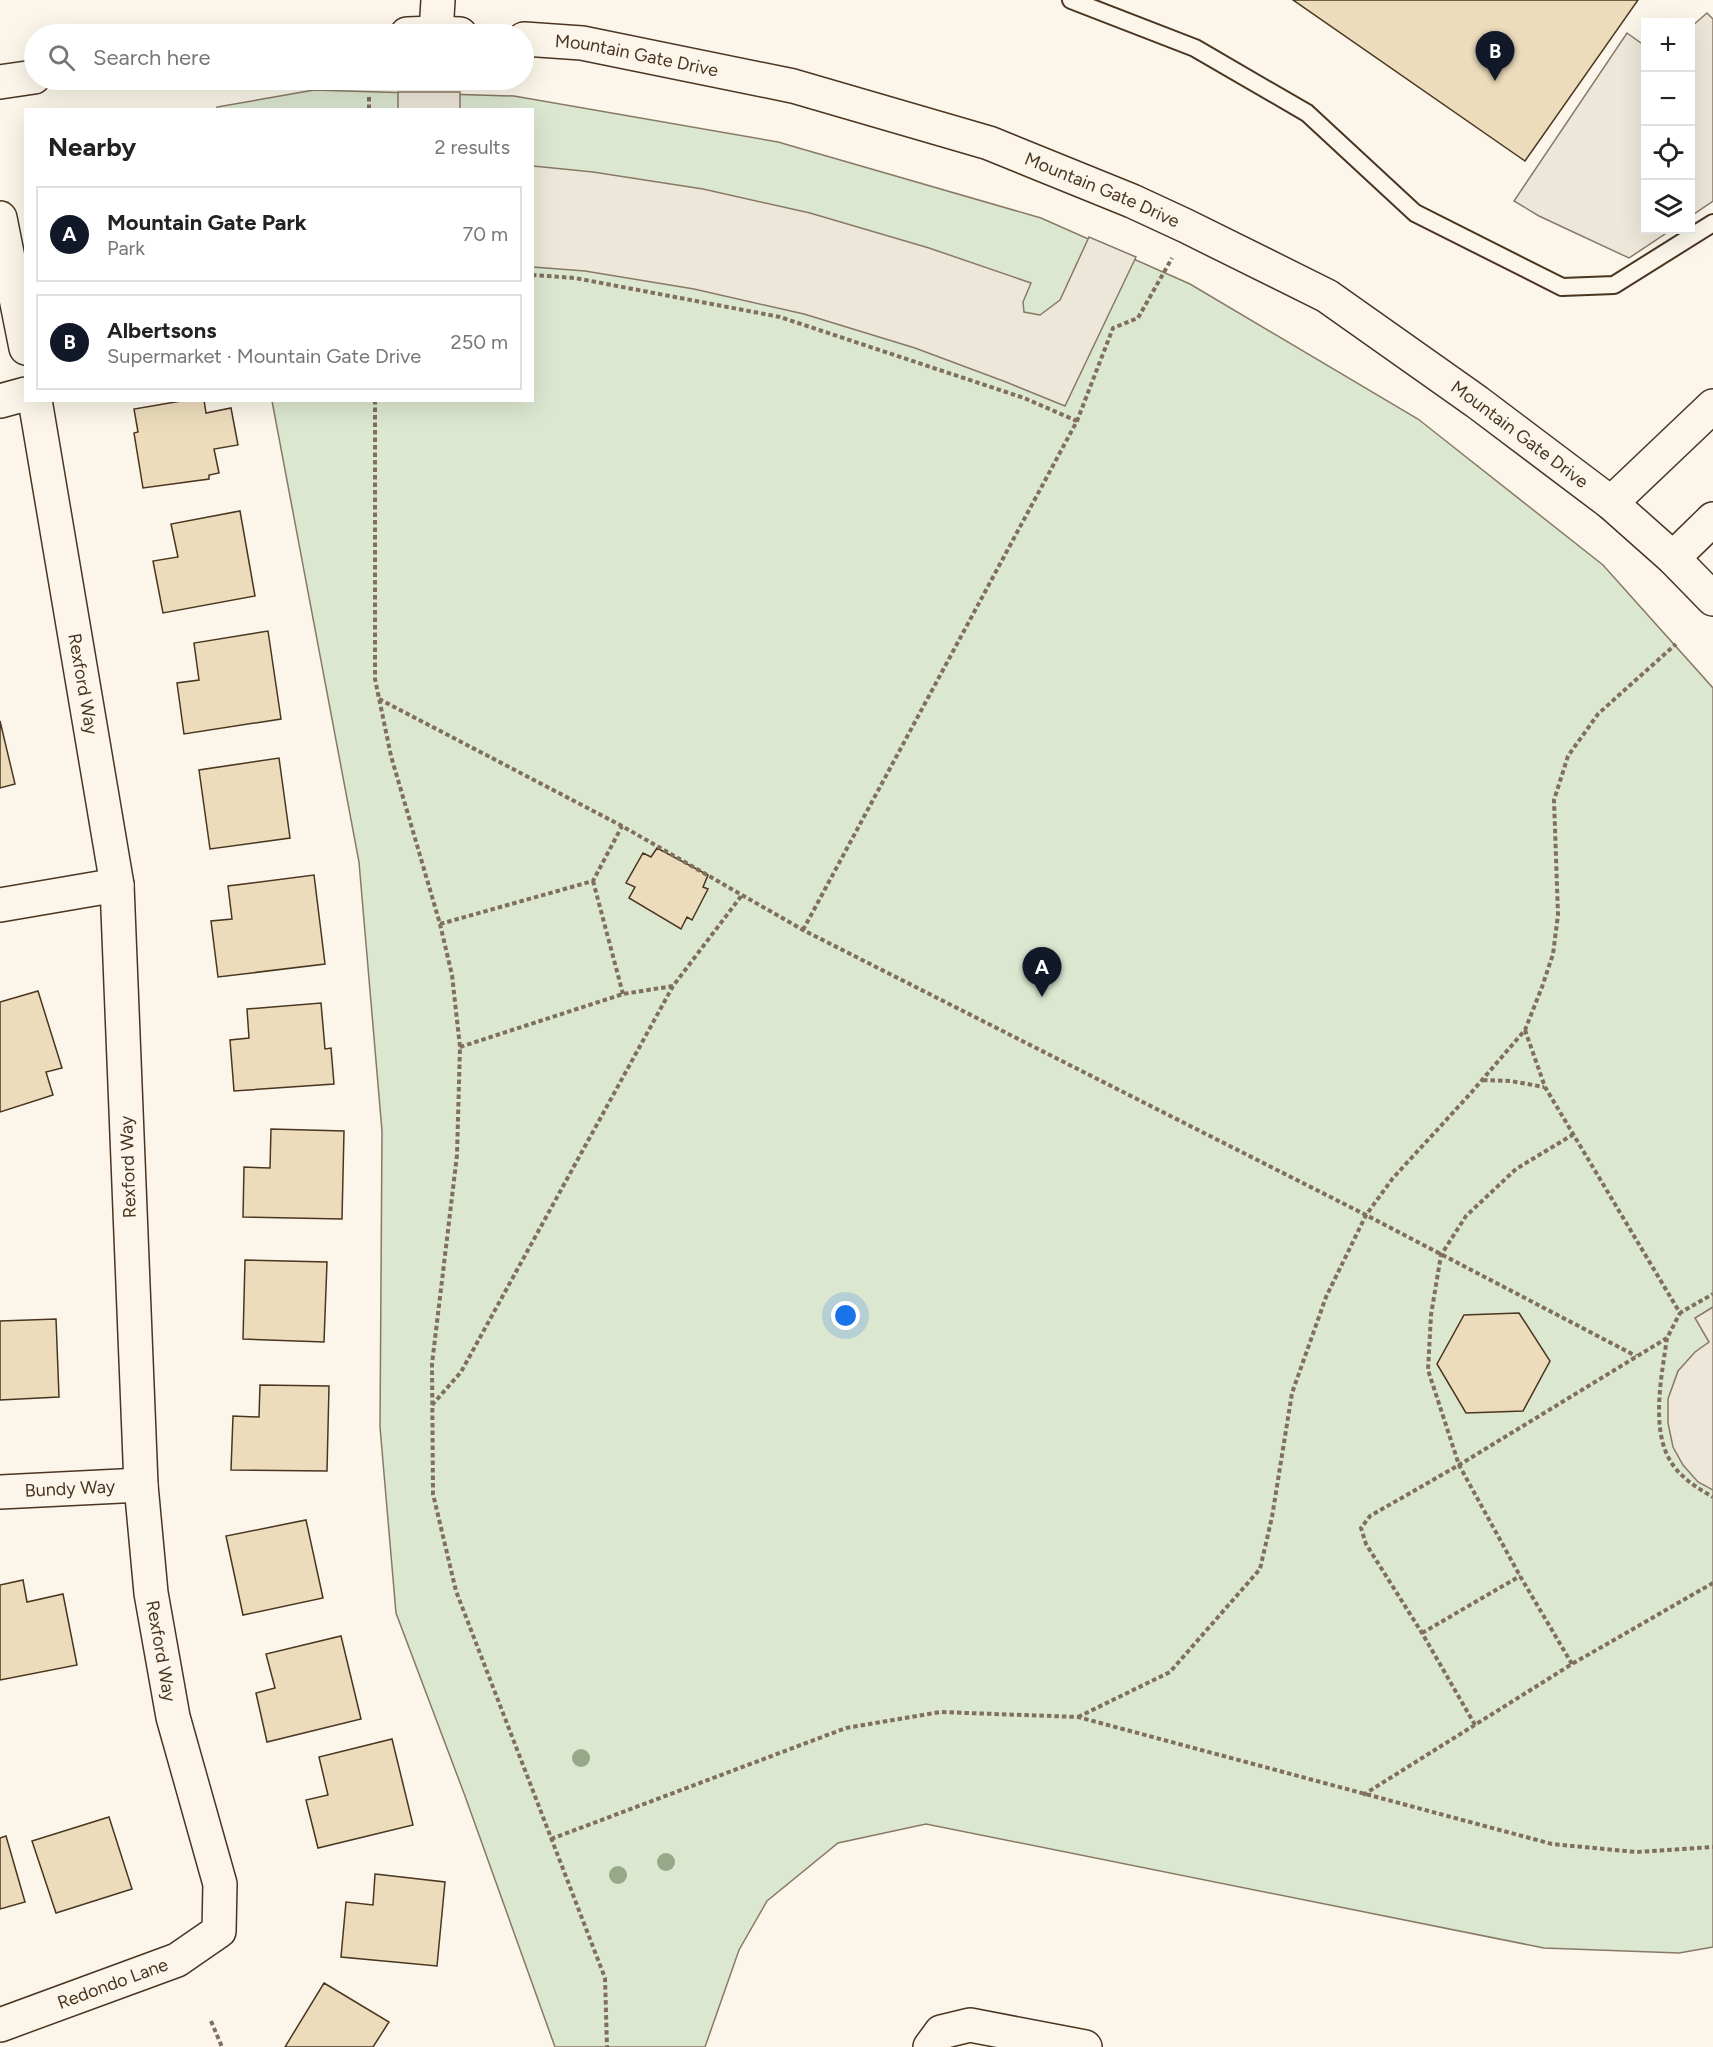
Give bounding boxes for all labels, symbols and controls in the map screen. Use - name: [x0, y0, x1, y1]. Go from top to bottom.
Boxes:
- map controls: [1641, 18, 1695, 234]
- button: +: [1641, 18, 1695, 72]
- search box: [24, 24, 534, 90]
- street label: Mountain Gate Drive: [554, 30, 720, 82]
- pin: B: [1476, 32, 1514, 81]
- icon: search: [45, 41, 78, 74]
- text: Search here: [93, 44, 211, 71]
- button: −: [1641, 72, 1695, 126]
- button: locate: [1641, 126, 1695, 180]
- text: Nearby: [48, 131, 136, 163]
- text: 2 results: [434, 135, 510, 159]
- street label: Mountain Gate Drive: [1021, 148, 1183, 233]
- button: layers: [1641, 180, 1695, 234]
- text: Mountain Gate Park: [107, 209, 307, 236]
- text: A: [62, 222, 77, 246]
- text: 70 m: [462, 222, 508, 246]
- text: Park: [107, 236, 145, 260]
- text: Albertsons: [107, 317, 216, 344]
- text: B: [63, 330, 76, 354]
- text: 250 m: [451, 330, 508, 354]
- text: Supermarket · Mountain Gate Drive: [107, 344, 421, 368]
- street label: Mountain Gate Drive: [1447, 376, 1593, 493]
- street label: Rexford Way: [63, 632, 103, 737]
- pin: A: [1022, 948, 1062, 997]
- street label: Rexford Way: [115, 1115, 141, 1219]
- your location: [831, 1301, 860, 1330]
- street label: Bundy Way: [24, 1475, 116, 1502]
- street label: Rexford Way: [141, 1599, 181, 1704]
- street label: Redondo Lane: [54, 1953, 171, 2014]

